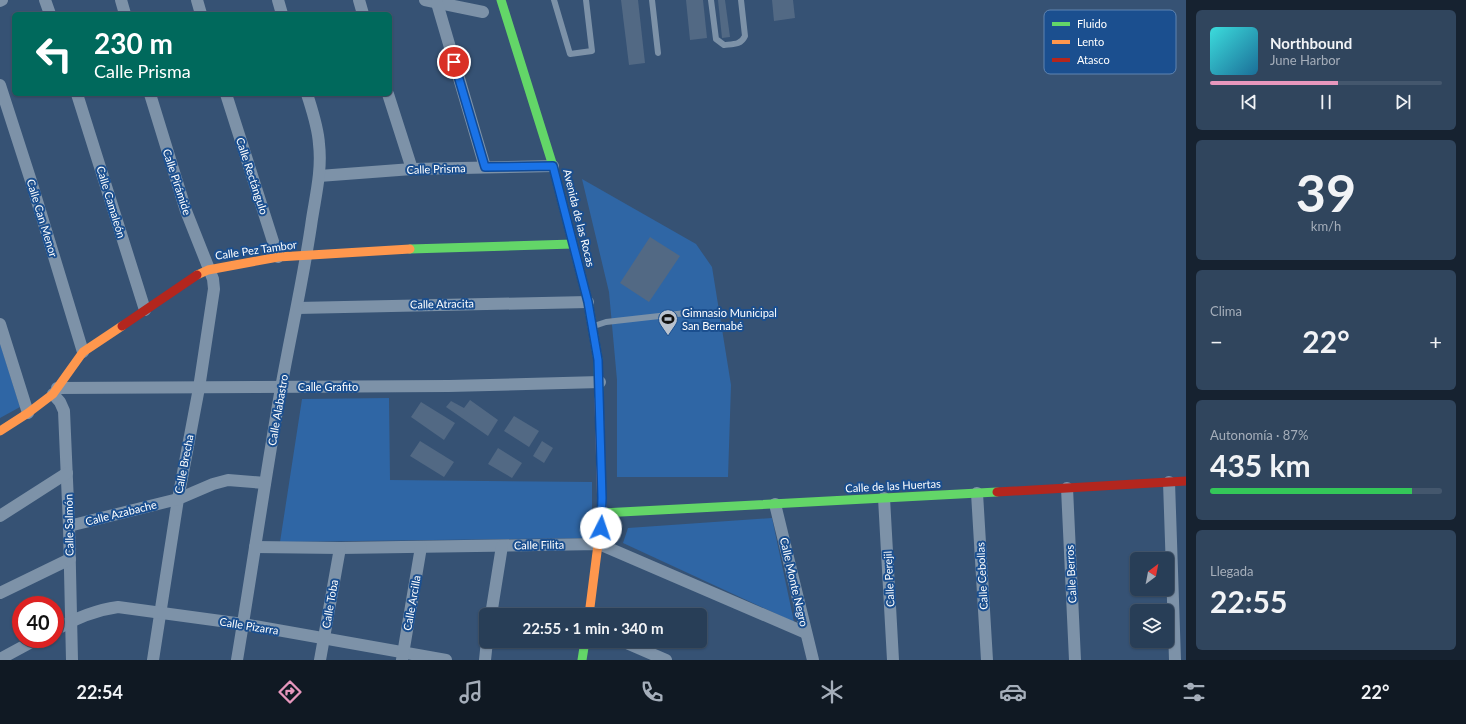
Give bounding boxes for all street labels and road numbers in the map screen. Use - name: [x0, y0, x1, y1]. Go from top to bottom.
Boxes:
- street label: Calle Rectángulo: [234, 136, 271, 216]
- street label: Calle Pirámide: [161, 147, 194, 217]
- street label: Calle Prisma: [406, 161, 466, 176]
- street label: Calle Camaleón: [94, 164, 129, 239]
- street label: Avenida de las Rocas: [561, 168, 598, 268]
- street label: Calle Can Menor: [24, 177, 60, 258]
- street label: Calle Pez Tambor: [214, 237, 298, 262]
- street label: Calle Atracita: [410, 296, 474, 311]
- street label: Calle Alabastro: [265, 373, 290, 447]
- street label: Calle Grafito: [298, 380, 358, 393]
- street label: Calle Brecha: [171, 433, 196, 495]
- street label: Calle de las Huertas: [845, 476, 941, 494]
- street label: Calle Salmón: [61, 494, 76, 556]
- street label: Calle Azabache: [84, 497, 158, 528]
- street label: Calle Monte Negro: [778, 536, 811, 628]
- street label: Calle Filita: [514, 538, 564, 551]
- street label: Calle Cebollas: [973, 542, 990, 610]
- street label: Calle Berros: [1062, 544, 1079, 603]
- street label: Calle Perejil: [881, 551, 896, 607]
- street label: Calle Arcilla: [400, 574, 423, 632]
- street label: Calle Toba: [319, 578, 340, 629]
- street label: Calle Pizarra: [219, 614, 280, 637]

